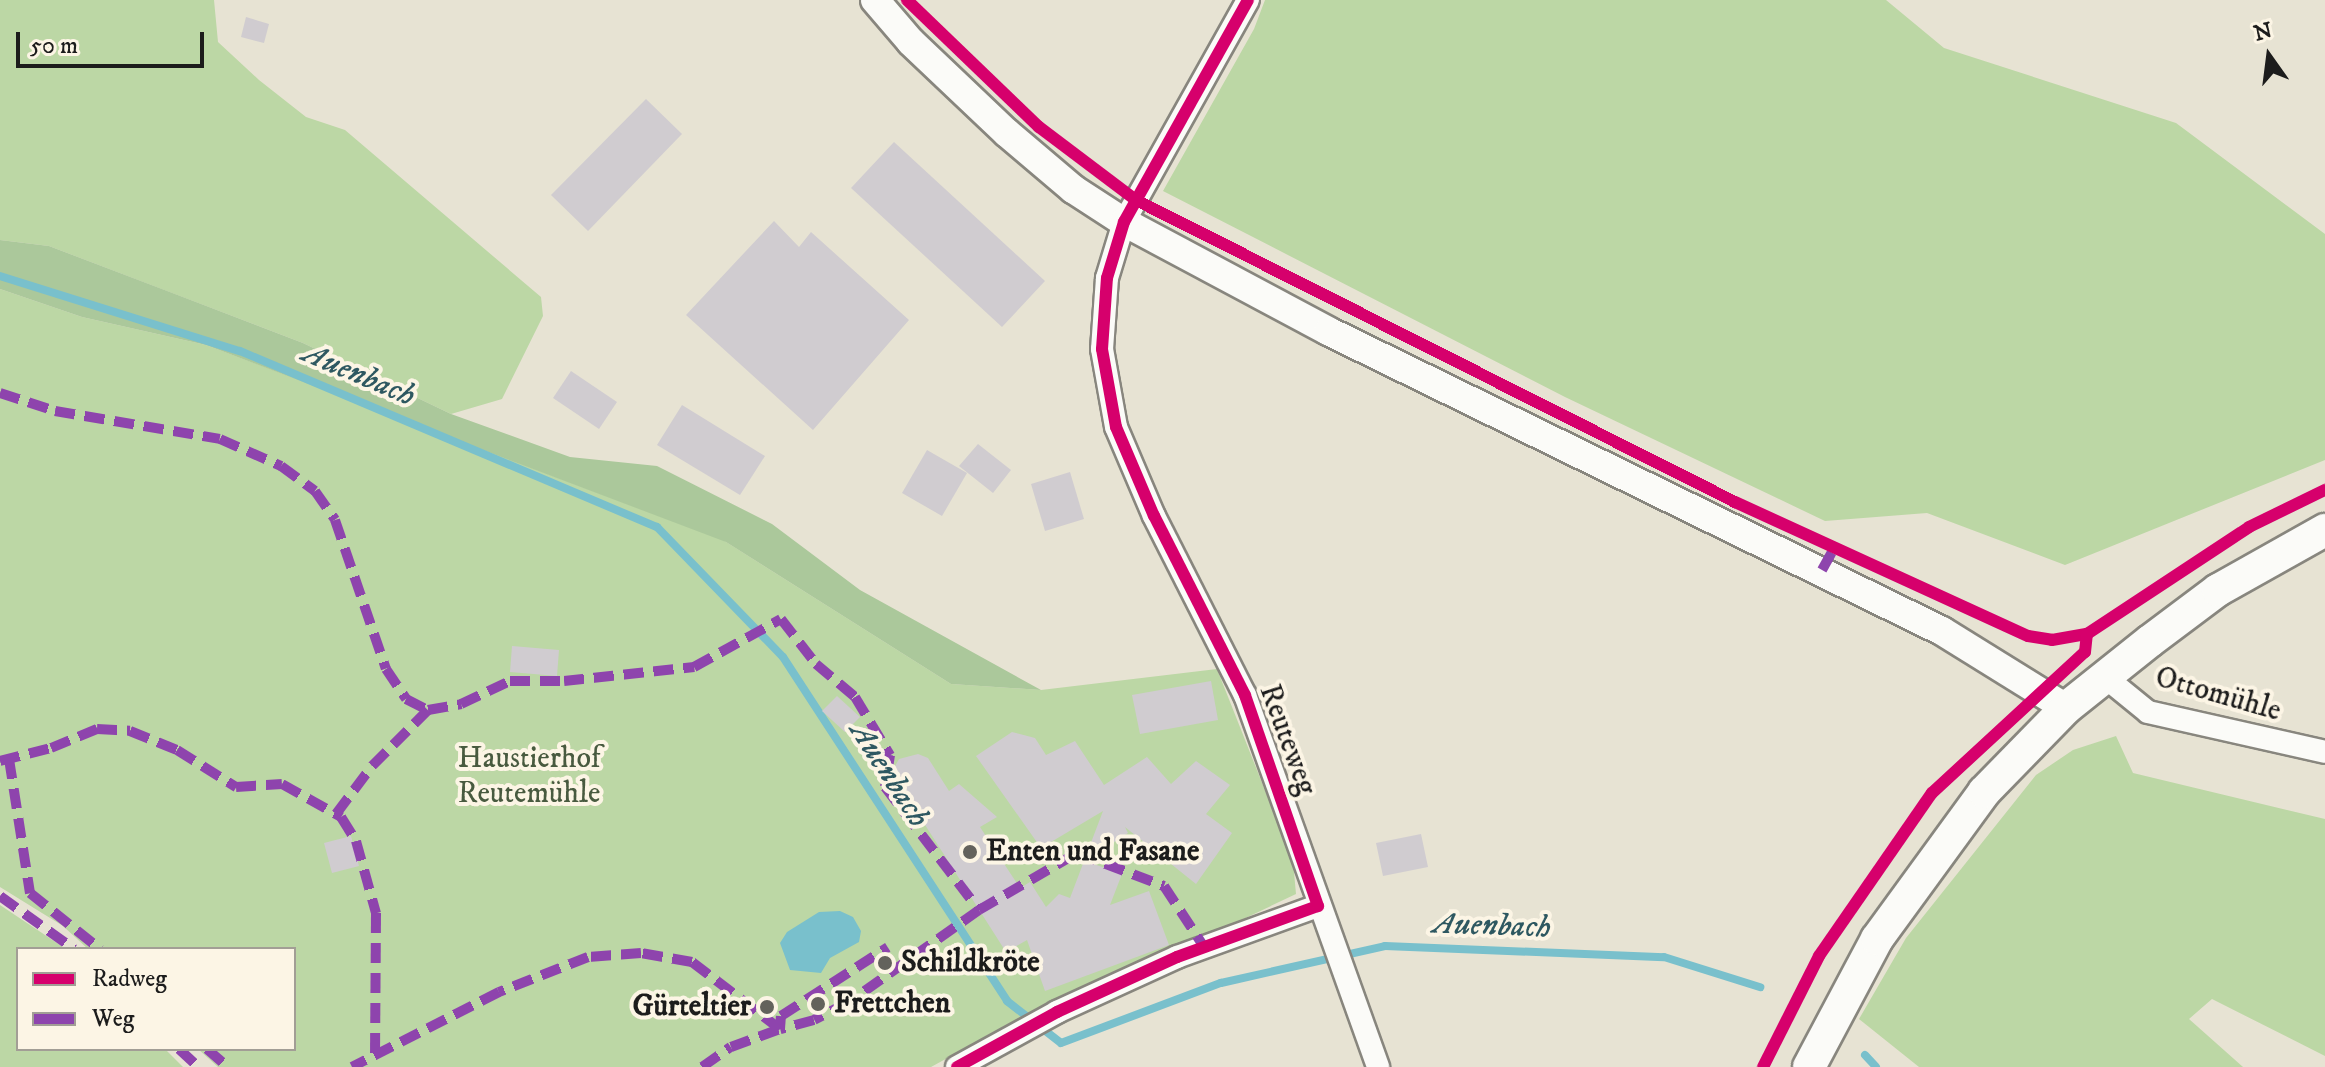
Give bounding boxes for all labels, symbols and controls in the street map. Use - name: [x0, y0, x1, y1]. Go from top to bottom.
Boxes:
- scale bar: [20, 16, 208, 66]
- north arrow: [2229, 16, 2309, 96]
- text: N: [2251, 17, 2275, 48]
- text: 50 m: [30, 31, 78, 61]
- water label: Auenbach: [297, 334, 421, 416]
- street label: Ottomühle: [2151, 660, 2285, 730]
- street label: Reuteweg: [1250, 680, 1324, 800]
- water label: Auenbach: [841, 715, 937, 835]
- park label: Haustierhof Reutemühle: [458, 741, 600, 812]
- place label: Enten und Fasane: [986, 834, 1199, 870]
- marker: Enten und Fasane: [961, 843, 979, 861]
- water label: Auenbach: [1432, 905, 1552, 947]
- place label: Schildkröte: [901, 945, 1040, 981]
- legend: [16, 947, 296, 1051]
- marker: Schildkröte: [876, 954, 894, 972]
- text: Radweg: [92, 964, 167, 994]
- place label: Frettchen: [834, 986, 950, 1022]
- place label: Gürteltier: [633, 989, 751, 1025]
- marker: Frettchen: [809, 995, 827, 1013]
- marker: Gürteltier: [758, 998, 776, 1016]
- text: Weg: [92, 1004, 134, 1034]

